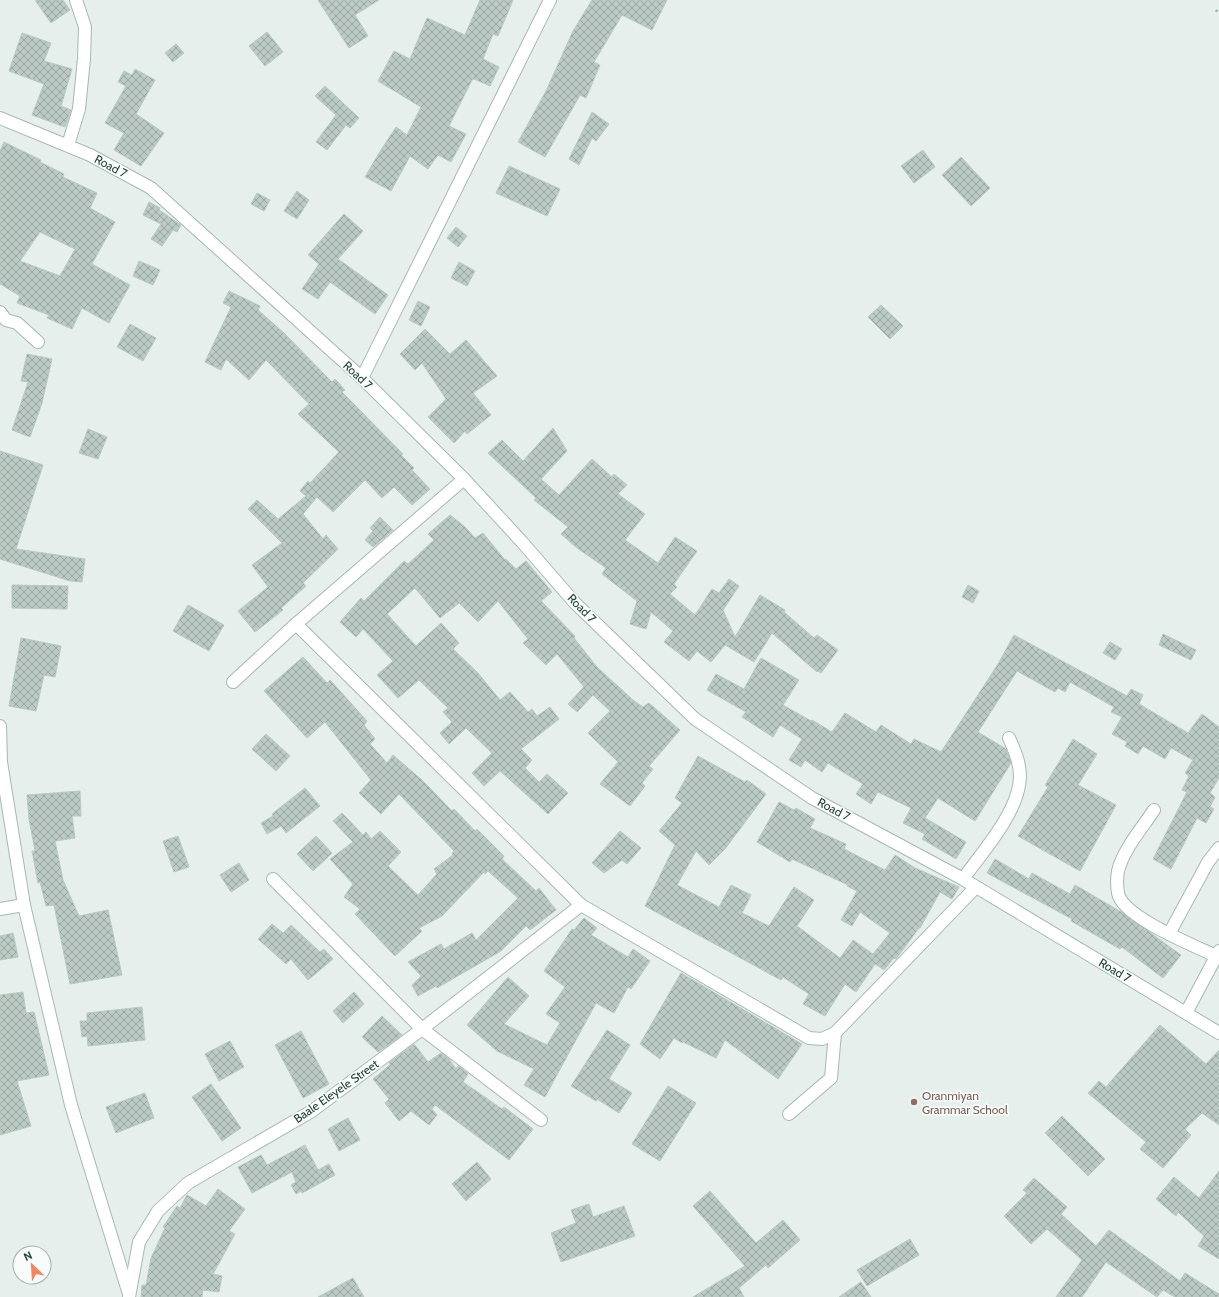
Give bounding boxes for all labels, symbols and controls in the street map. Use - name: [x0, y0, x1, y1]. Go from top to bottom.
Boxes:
- street label: Road 7: [92, 151, 130, 181]
- street label: Road 7: [340, 358, 376, 392]
- street label: Road 7: [565, 590, 599, 626]
- street label: Road 7: [815, 794, 853, 824]
- street label: Road 7: [1096, 955, 1134, 985]
- street label: Baale Eleyele Street: [291, 1056, 381, 1126]
- place label: Oranmiyan Grammar School: [922, 1088, 1008, 1117]
- marker: Oranmiyan Grammar School: [909, 1097, 919, 1107]
- north arrow: [12, 1245, 52, 1285]
- text: N: [21, 1248, 34, 1264]

